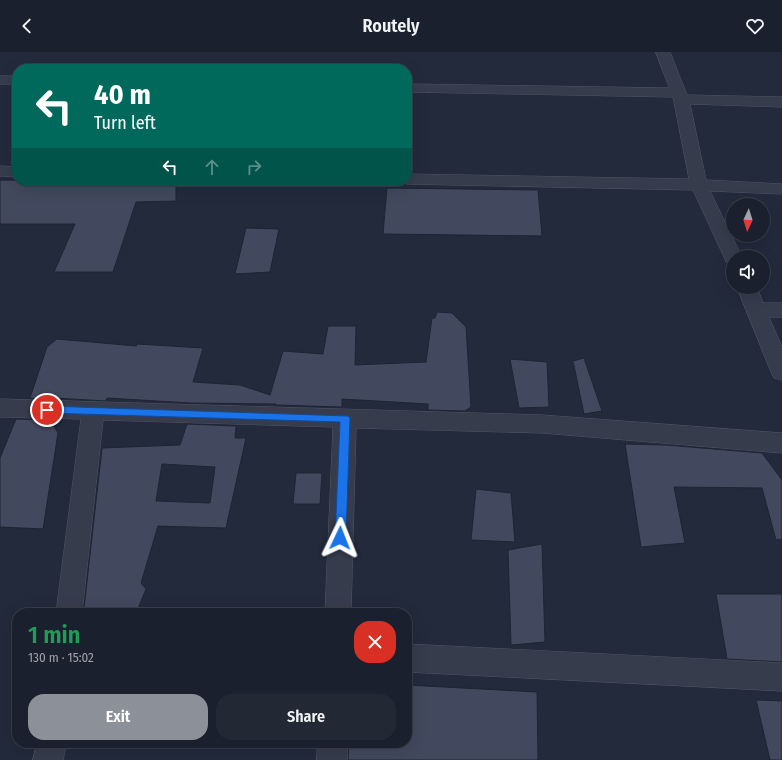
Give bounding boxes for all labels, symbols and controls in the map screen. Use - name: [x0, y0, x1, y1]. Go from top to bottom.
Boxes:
- icon: back: [16, 15, 38, 37]
- text: Routely: [363, 15, 419, 37]
- icon: heart: [744, 15, 766, 37]
- text: 40 m: [94, 78, 151, 111]
- icon: left: [28, 80, 80, 132]
- text: Turn left: [94, 112, 156, 134]
- icon: left: [159, 156, 181, 178]
- icon: ahead: [201, 156, 223, 178]
- icon: right: [243, 156, 265, 178]
- north arrow: [726, 198, 770, 242]
- map controls: [726, 198, 770, 294]
- button: sound: [726, 250, 770, 294]
- pin: [30, 393, 64, 427]
- icon: arrive: [36, 399, 58, 421]
- position arrow: [319, 517, 361, 559]
- text: 1 min: [28, 621, 80, 649]
- button: close: [354, 621, 396, 663]
- text: 130 m · 15:02: [28, 650, 94, 665]
- button: Exit: [28, 694, 208, 740]
- button: Share: [216, 694, 396, 740]

